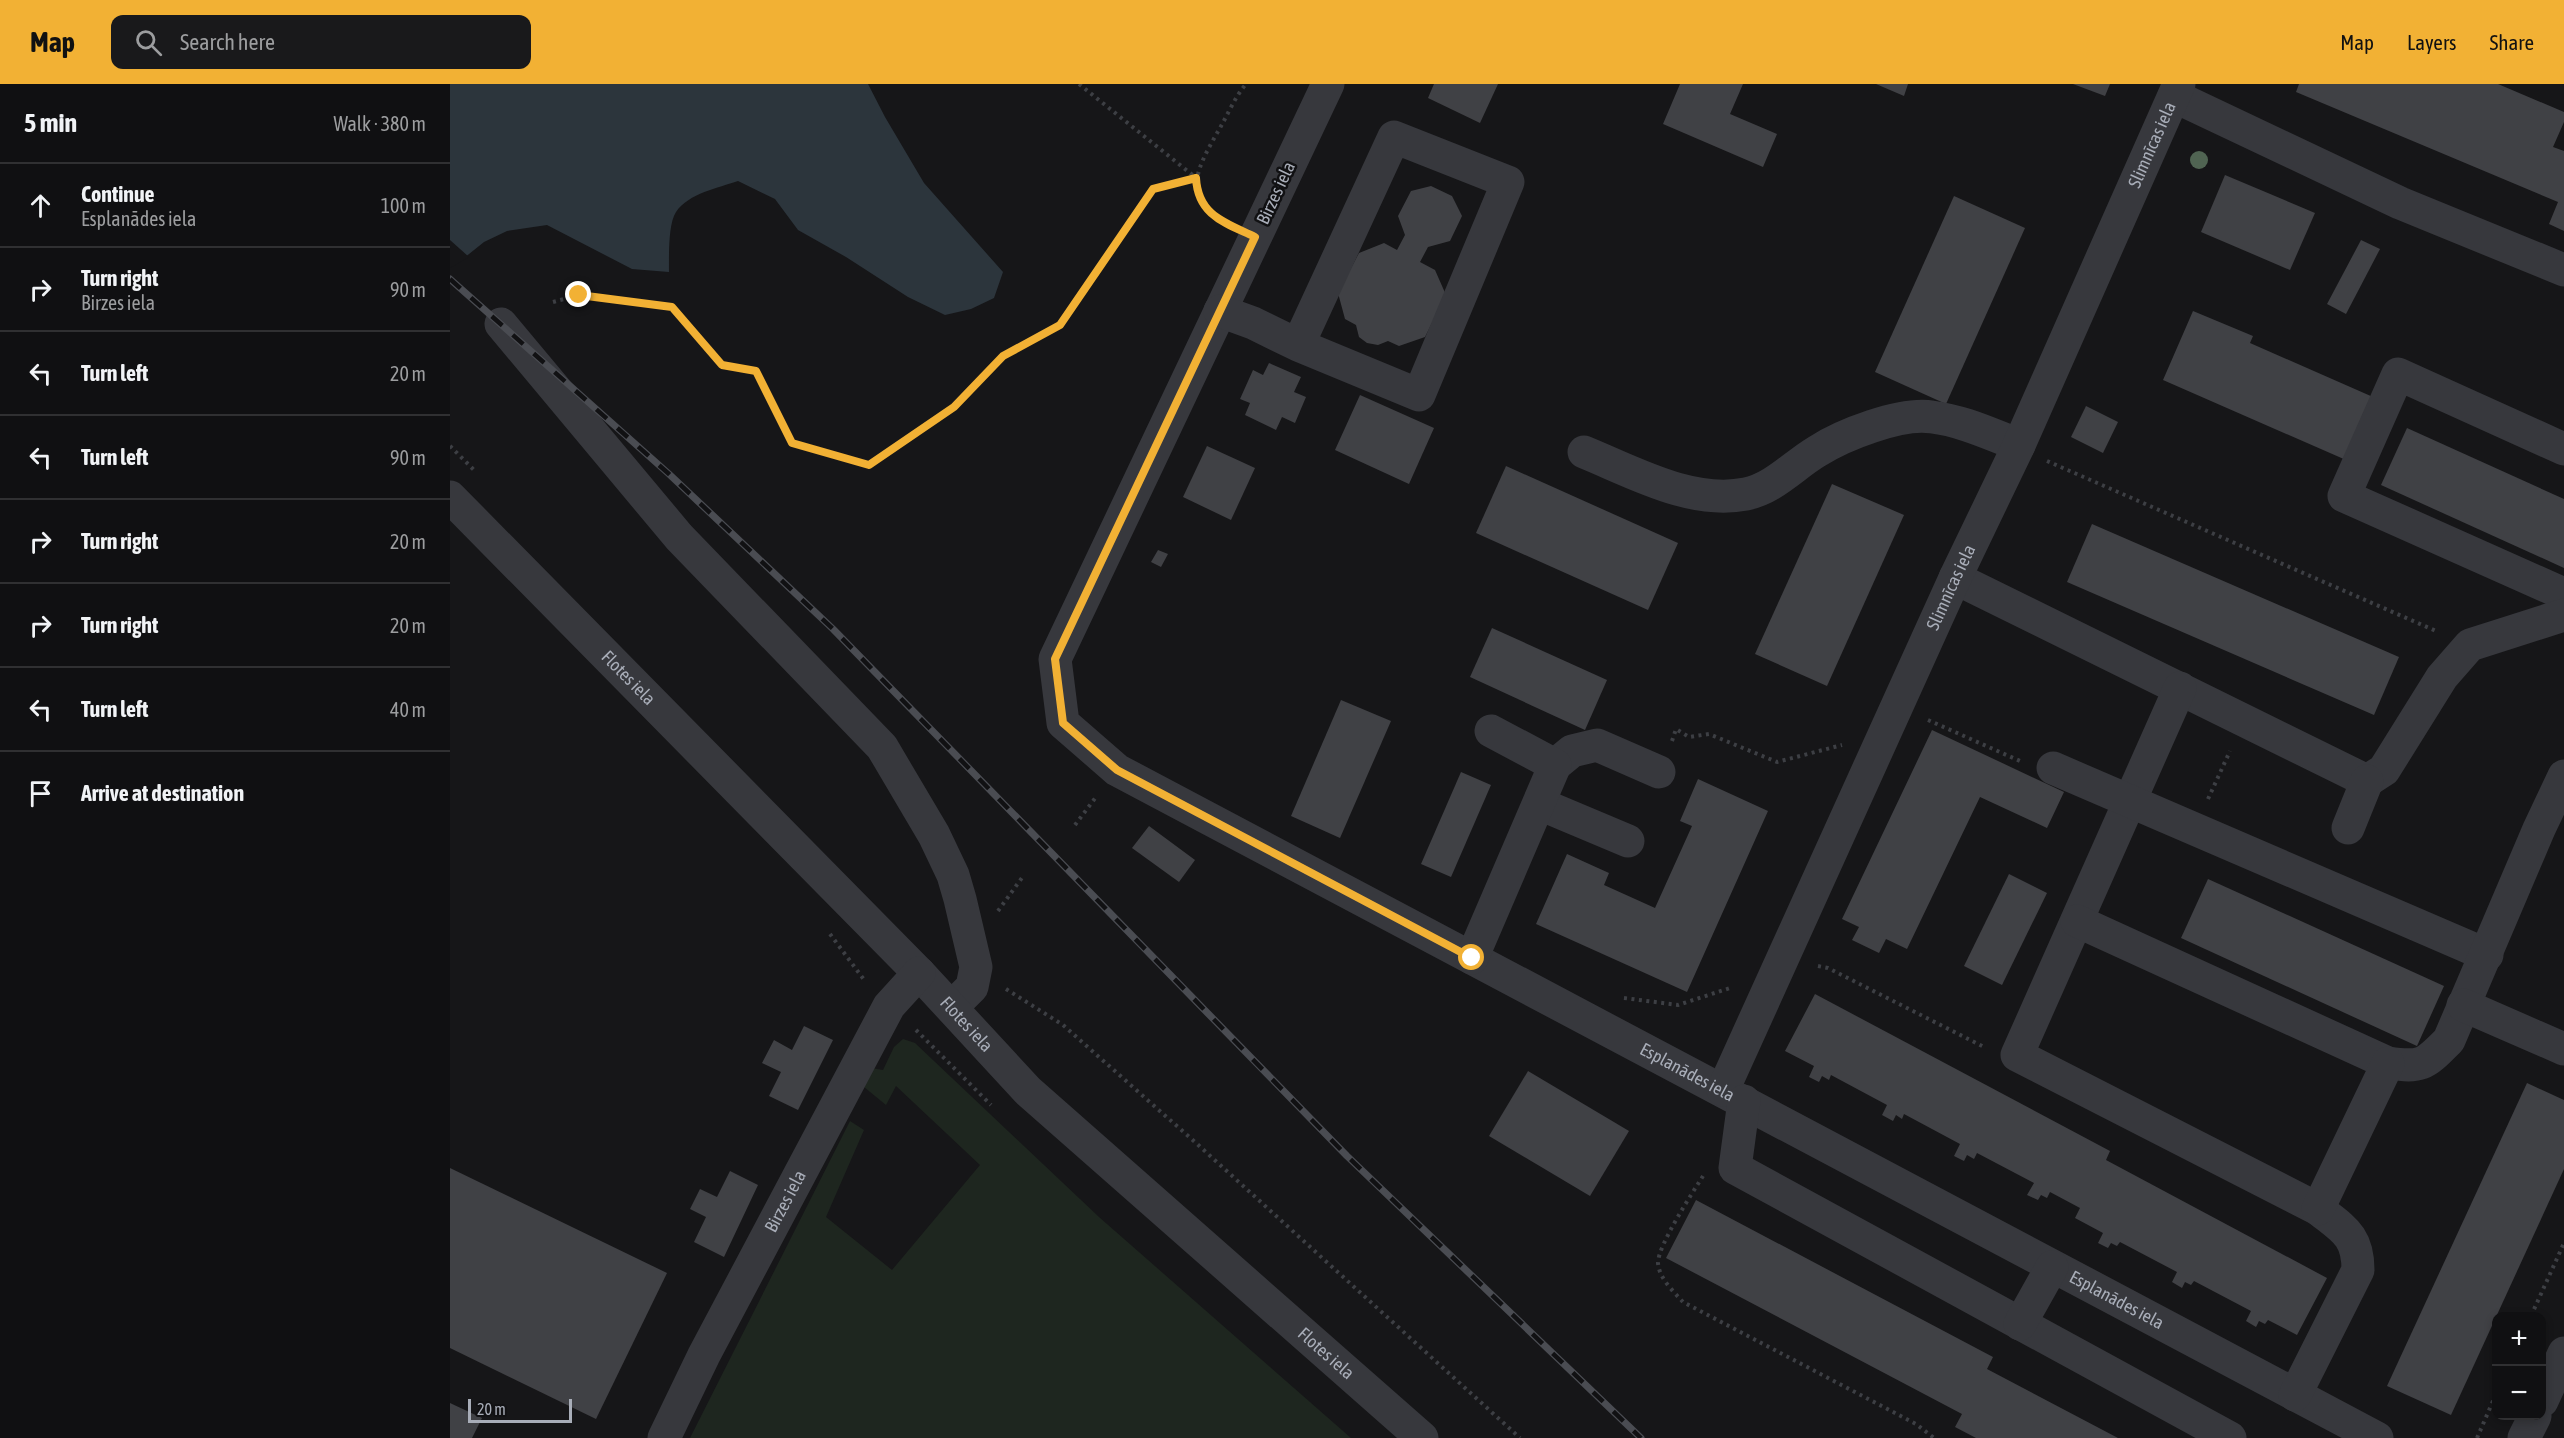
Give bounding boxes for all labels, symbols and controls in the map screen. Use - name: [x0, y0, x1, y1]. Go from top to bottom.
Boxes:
- search box: [111, 15, 531, 69]
- text: Map: [30, 26, 75, 58]
- icon: search: [132, 26, 165, 59]
- text: Search here: [180, 29, 275, 55]
- text: Map: [2340, 30, 2374, 54]
- text: Layers: [2407, 30, 2457, 54]
- text: Share: [2490, 30, 2534, 54]
- street label: Slimnīcas iela: [2123, 98, 2180, 191]
- text: 5 min: [24, 108, 77, 138]
- text: Walk · 380 m: [334, 112, 426, 135]
- street label: Birzes iela: [1252, 158, 1299, 227]
- text: Continue: [81, 181, 155, 207]
- icon: ahead: [24, 189, 57, 222]
- text: 100 m: [381, 194, 426, 217]
- text: Esplanādes iela: [81, 207, 196, 230]
- text: Turn right: [81, 265, 158, 291]
- icon: right: [24, 273, 57, 306]
- text: 90 m: [390, 278, 426, 301]
- route end: [565, 281, 591, 307]
- text: Birzes iela: [81, 291, 155, 314]
- icon: left: [24, 357, 57, 390]
- text: Turn left: [81, 360, 148, 386]
- text: 20 m: [390, 362, 426, 385]
- icon: left: [24, 441, 57, 474]
- text: Turn left: [81, 444, 148, 470]
- text: 90 m: [390, 446, 426, 469]
- icon: right: [24, 525, 57, 558]
- text: Turn right: [81, 528, 158, 554]
- text: 20 m: [390, 530, 426, 553]
- street label: Slimnīcas iela: [1922, 541, 1980, 633]
- icon: right: [24, 609, 57, 642]
- text: Turn right: [81, 612, 158, 638]
- text: 20 m: [390, 614, 426, 637]
- street label: Flotes iela: [597, 646, 660, 709]
- icon: left: [24, 693, 57, 726]
- text: Turn left: [81, 696, 148, 722]
- text: 40 m: [390, 698, 426, 721]
- icon: arrive: [24, 777, 57, 810]
- text: Arrive at destination: [81, 780, 244, 806]
- route start: [1458, 944, 1484, 970]
- street label: Flotes iela: [936, 992, 997, 1056]
- street label: Esplanādes iela: [1637, 1038, 1738, 1105]
- street label: Birzes iela: [760, 1167, 810, 1236]
- street label: Esplanādes iela: [2066, 1266, 2168, 1333]
- map controls: [2492, 1312, 2546, 1420]
- button: +: [2492, 1312, 2546, 1366]
- street label: Flotes iela: [1294, 1323, 1359, 1383]
- button: −: [2492, 1366, 2546, 1420]
- scale bar: [468, 1396, 572, 1424]
- text: 20 m: [477, 1400, 506, 1418]

